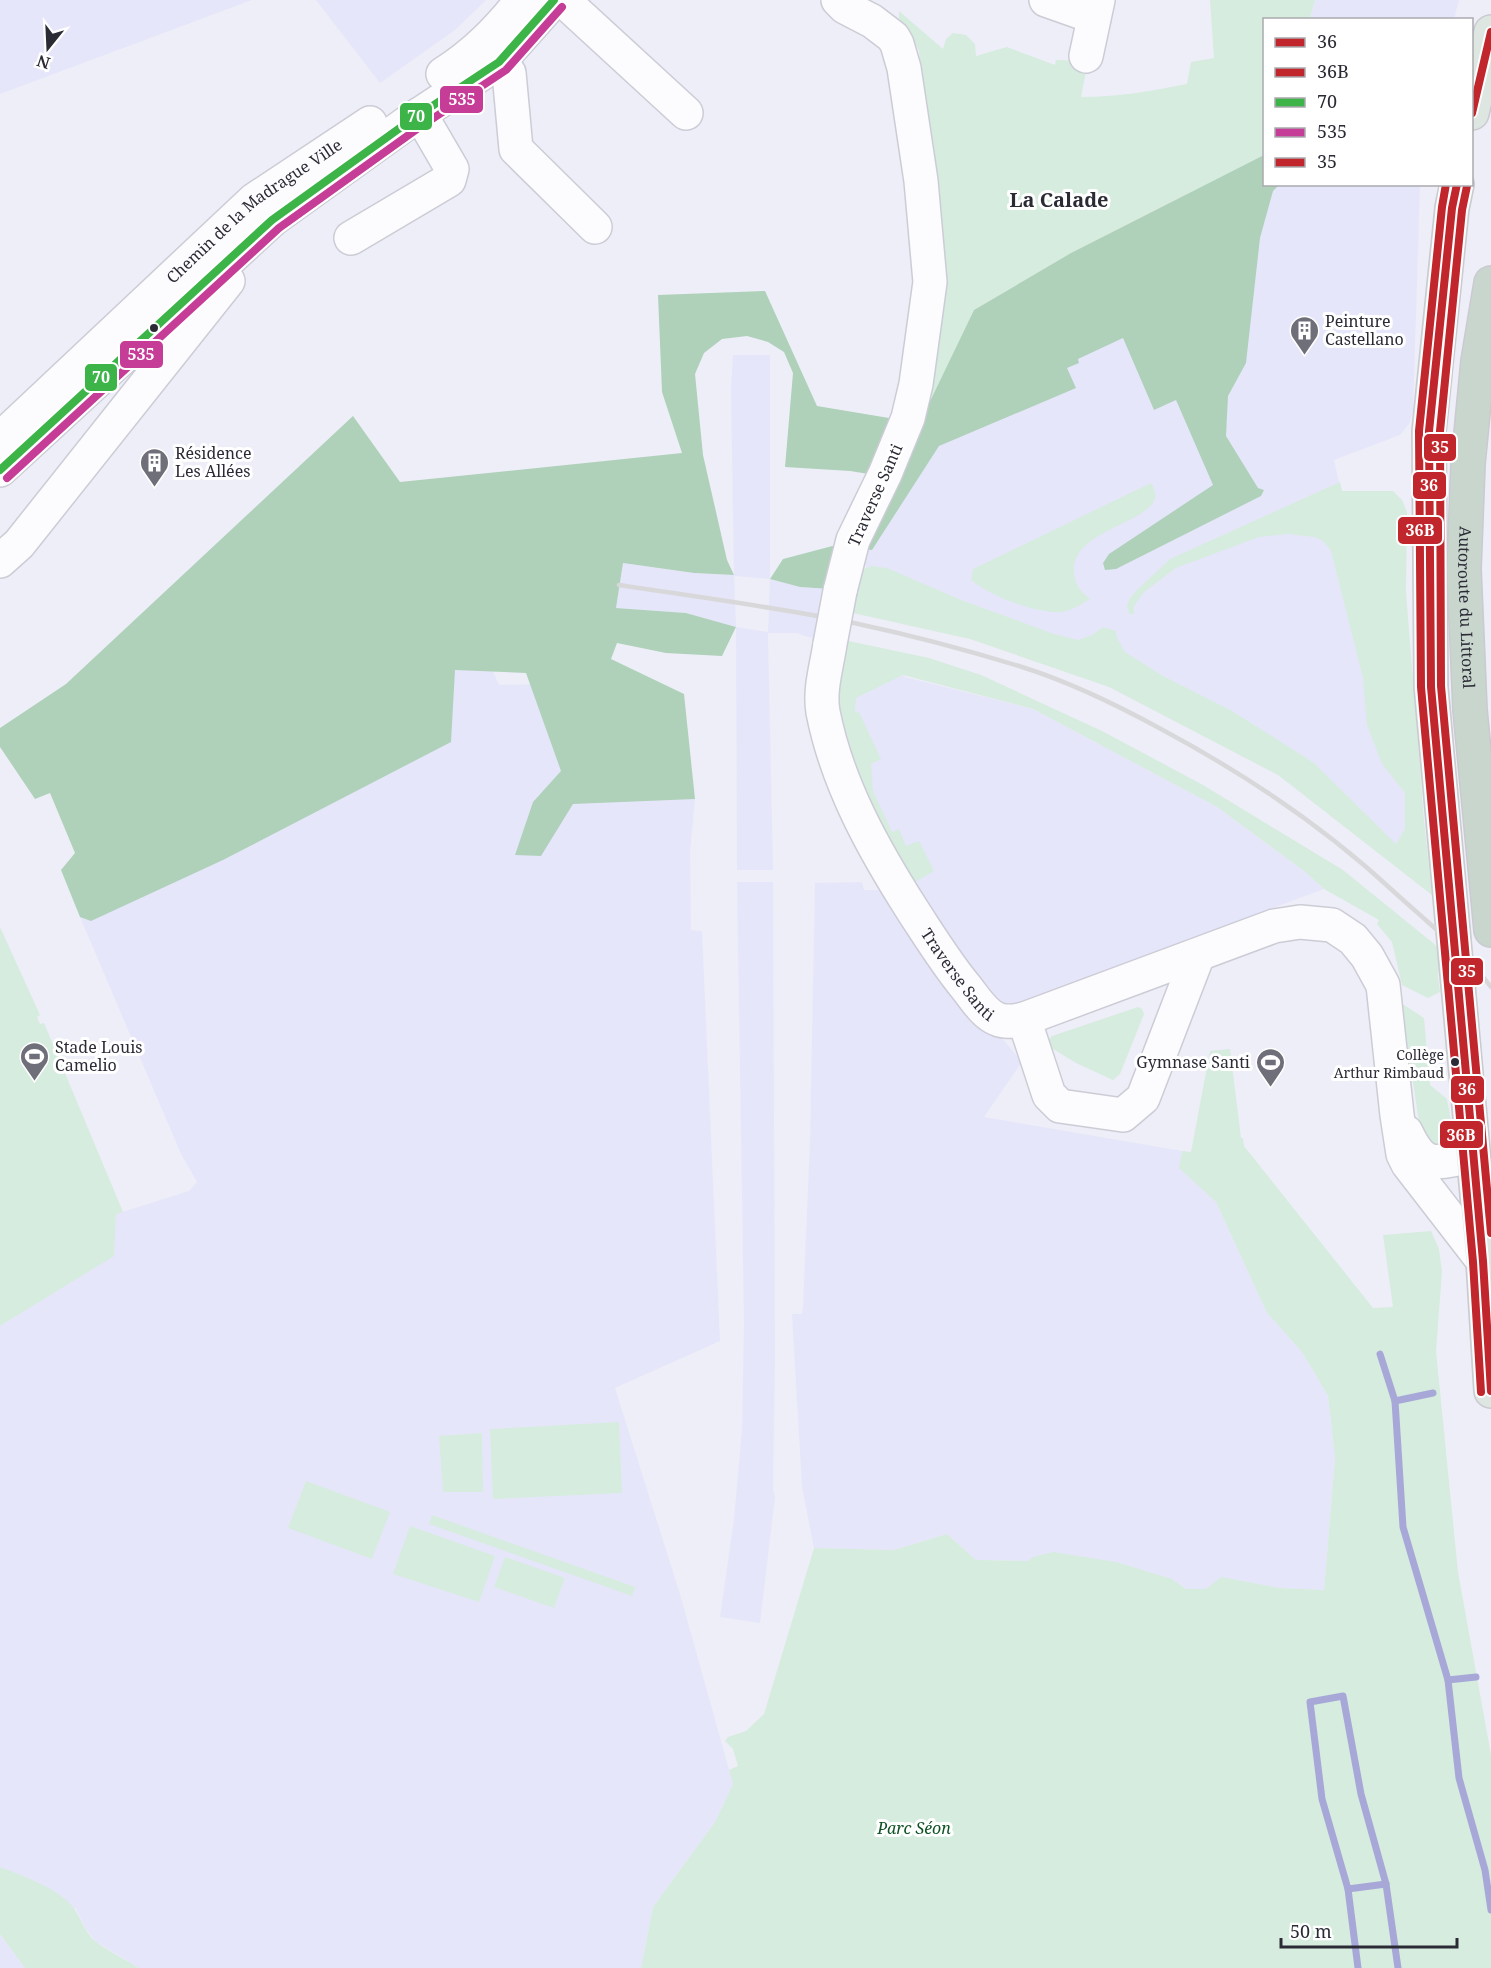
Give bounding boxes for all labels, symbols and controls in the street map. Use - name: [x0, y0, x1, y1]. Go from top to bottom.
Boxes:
- north arrow: [18, 18, 78, 78]
- legend: [1263, 18, 1473, 186]
- text: 36: [1317, 29, 1337, 53]
- text: N: [34, 50, 53, 75]
- text: 36B: [1317, 59, 1349, 83]
- line badge: 535: [439, 85, 484, 114]
- text: 535: [448, 88, 476, 110]
- text: 70: [1317, 89, 1337, 113]
- line badge: 70: [399, 102, 433, 131]
- text: 70: [407, 105, 425, 127]
- text: 535: [1317, 119, 1347, 143]
- street label: Chemin de la Madrague Ville: [161, 134, 346, 288]
- text: 35: [1317, 149, 1337, 173]
- district label: La Calade: [1009, 186, 1109, 213]
- place label: Peinture Castellano: [1325, 310, 1404, 350]
- building icon: Peinture Castellano: [1288, 314, 1320, 356]
- unlabelled marker: [148, 322, 160, 334]
- line badge: 535: [119, 340, 164, 369]
- text: 535: [127, 343, 155, 365]
- line badge: 70: [84, 363, 118, 392]
- text: 70: [92, 366, 110, 388]
- line badge: 35: [1423, 433, 1457, 462]
- text: 35: [1431, 436, 1449, 458]
- street label: Traverse Santi: [843, 440, 907, 550]
- place label: Résidence Les Allées: [175, 442, 252, 482]
- building icon: Résidence Les Allées: [138, 446, 170, 488]
- line badge: 36: [1412, 471, 1447, 500]
- text: 36: [1420, 474, 1438, 496]
- line badge: 36B: [1397, 516, 1443, 545]
- text: 36B: [1406, 519, 1435, 541]
- street label: Autoroute du Littoral: [1453, 526, 1480, 689]
- street label: Traverse Santi: [916, 924, 999, 1026]
- line badge: 35: [1450, 957, 1484, 986]
- text: 35: [1458, 960, 1476, 982]
- place label: Stade Louis Camelio: [55, 1036, 143, 1076]
- sports icon: Stade Louis Camelio: [18, 1040, 50, 1082]
- place label: Collège Arthur Rimbaud: [1334, 1045, 1444, 1082]
- sports icon: Gymnase Santi: [1255, 1046, 1287, 1088]
- place label: Gymnase Santi: [1136, 1051, 1250, 1073]
- marker: Collège Arthur Rimbaud: [1449, 1056, 1461, 1068]
- line badge: 36: [1450, 1075, 1485, 1104]
- text: 36: [1458, 1078, 1476, 1100]
- line badge: 36B: [1439, 1120, 1484, 1149]
- text: 36B: [1447, 1124, 1476, 1146]
- park label: Parc Séon: [876, 1817, 951, 1839]
- scale bar: [1281, 1911, 1456, 1949]
- text: 50 m: [1290, 1919, 1332, 1943]

